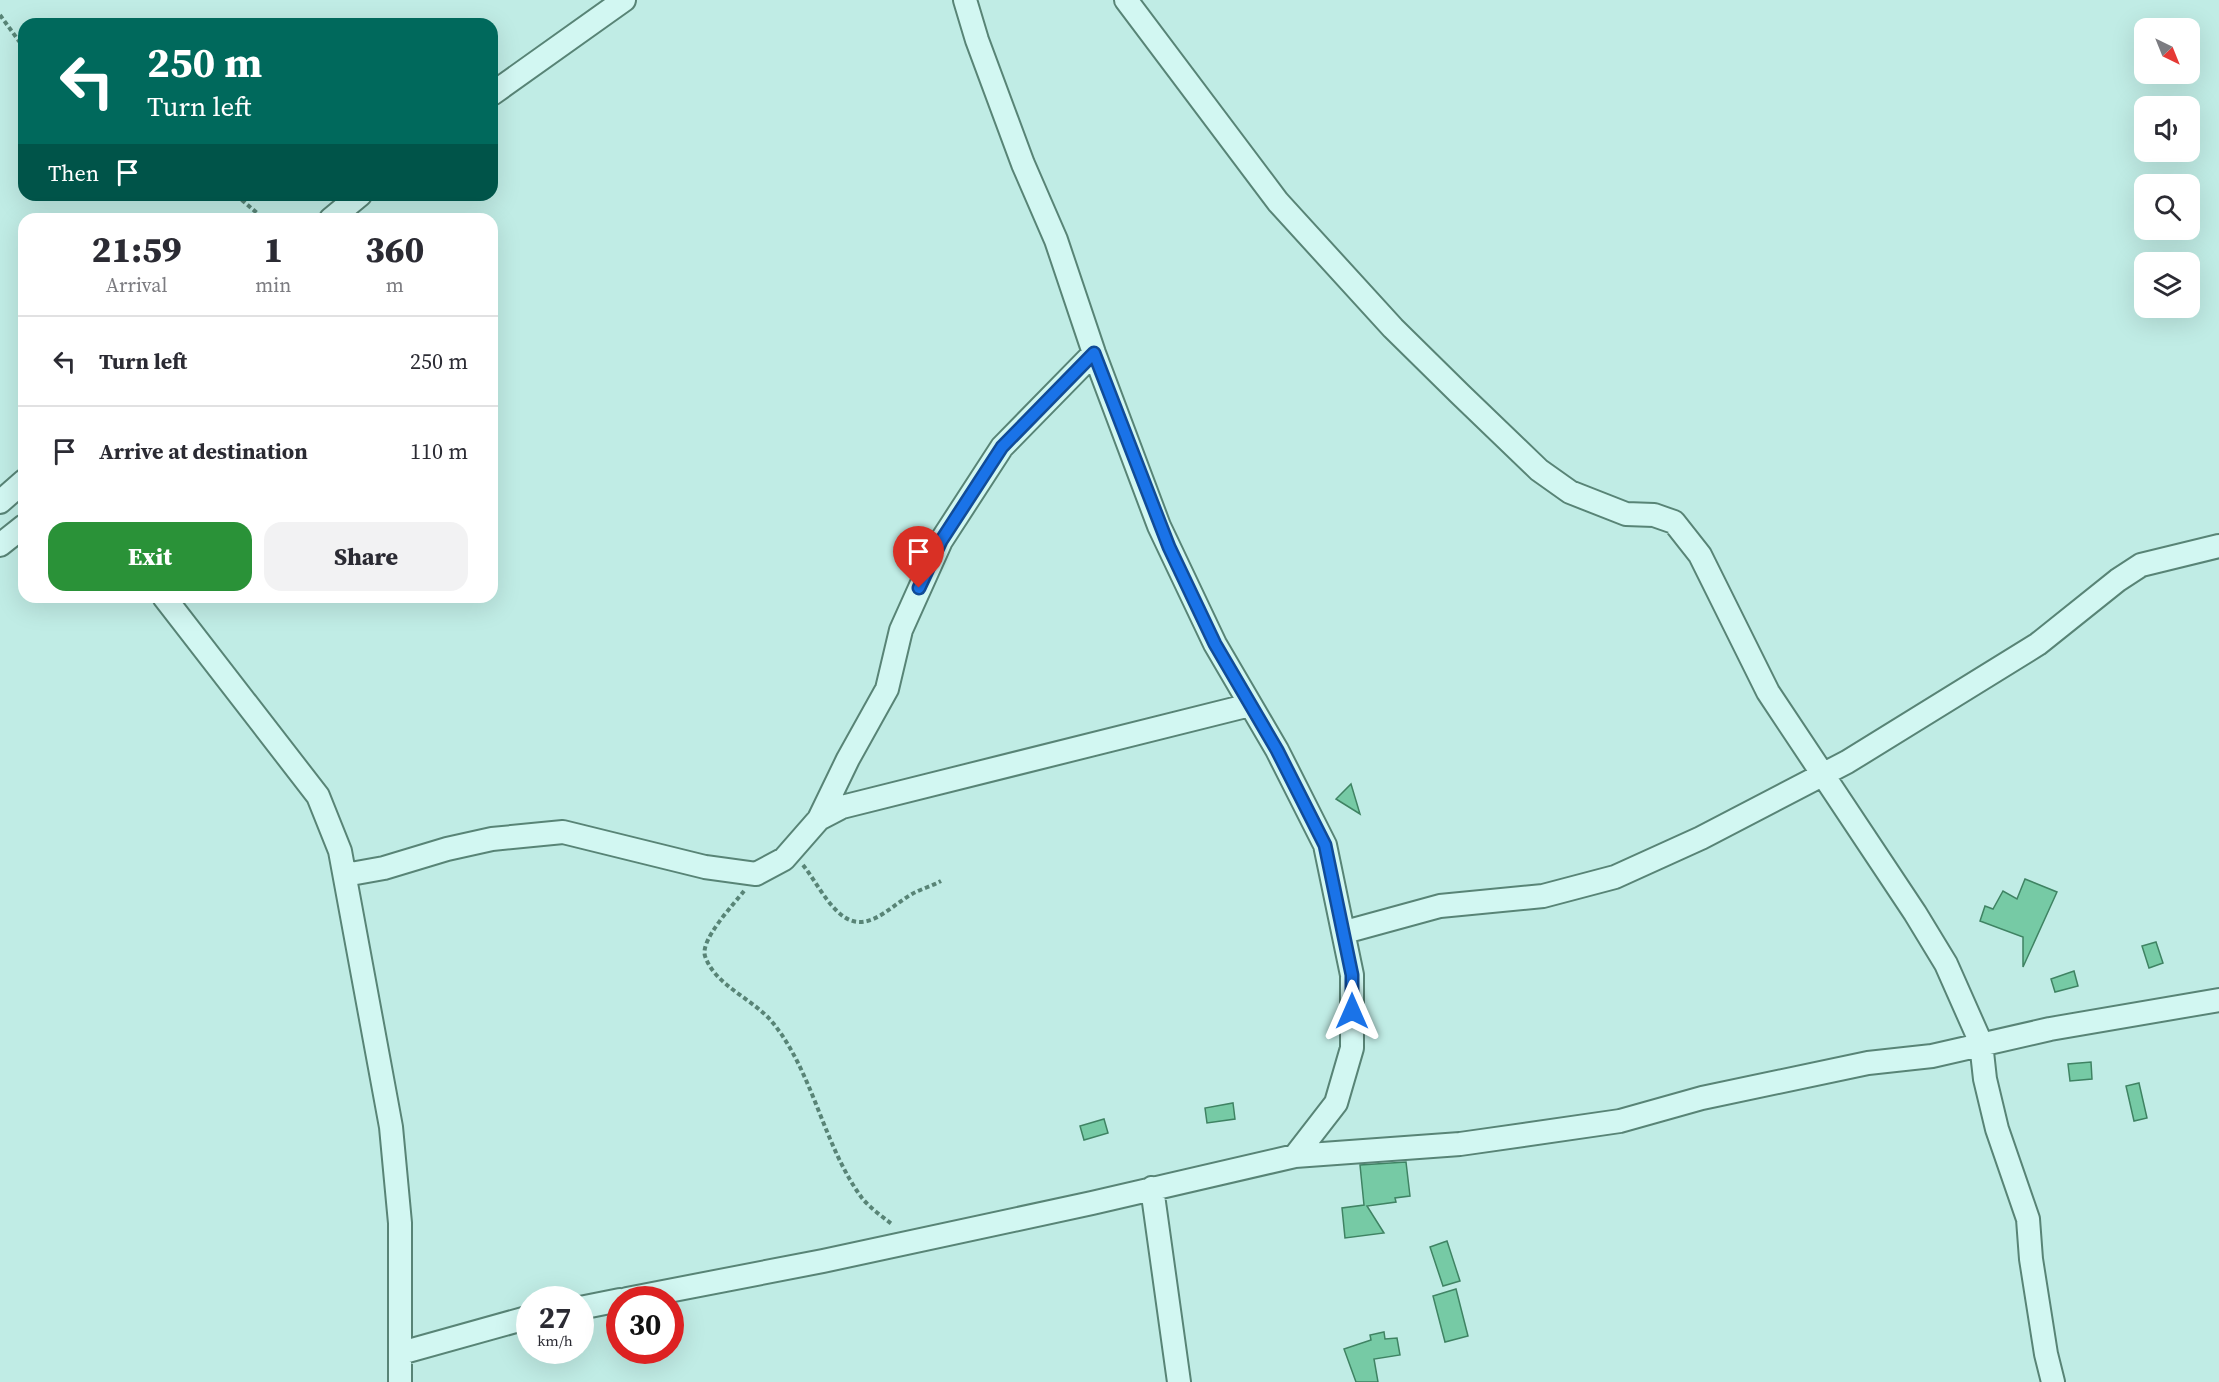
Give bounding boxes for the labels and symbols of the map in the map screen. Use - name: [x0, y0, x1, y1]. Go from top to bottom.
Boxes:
- north arrow: [2134, 18, 2200, 84]
- pin: [893, 526, 944, 588]
- position arrow: [1320, 979, 1384, 1043]
- speed limit sign: 30: [606, 1286, 684, 1364]

